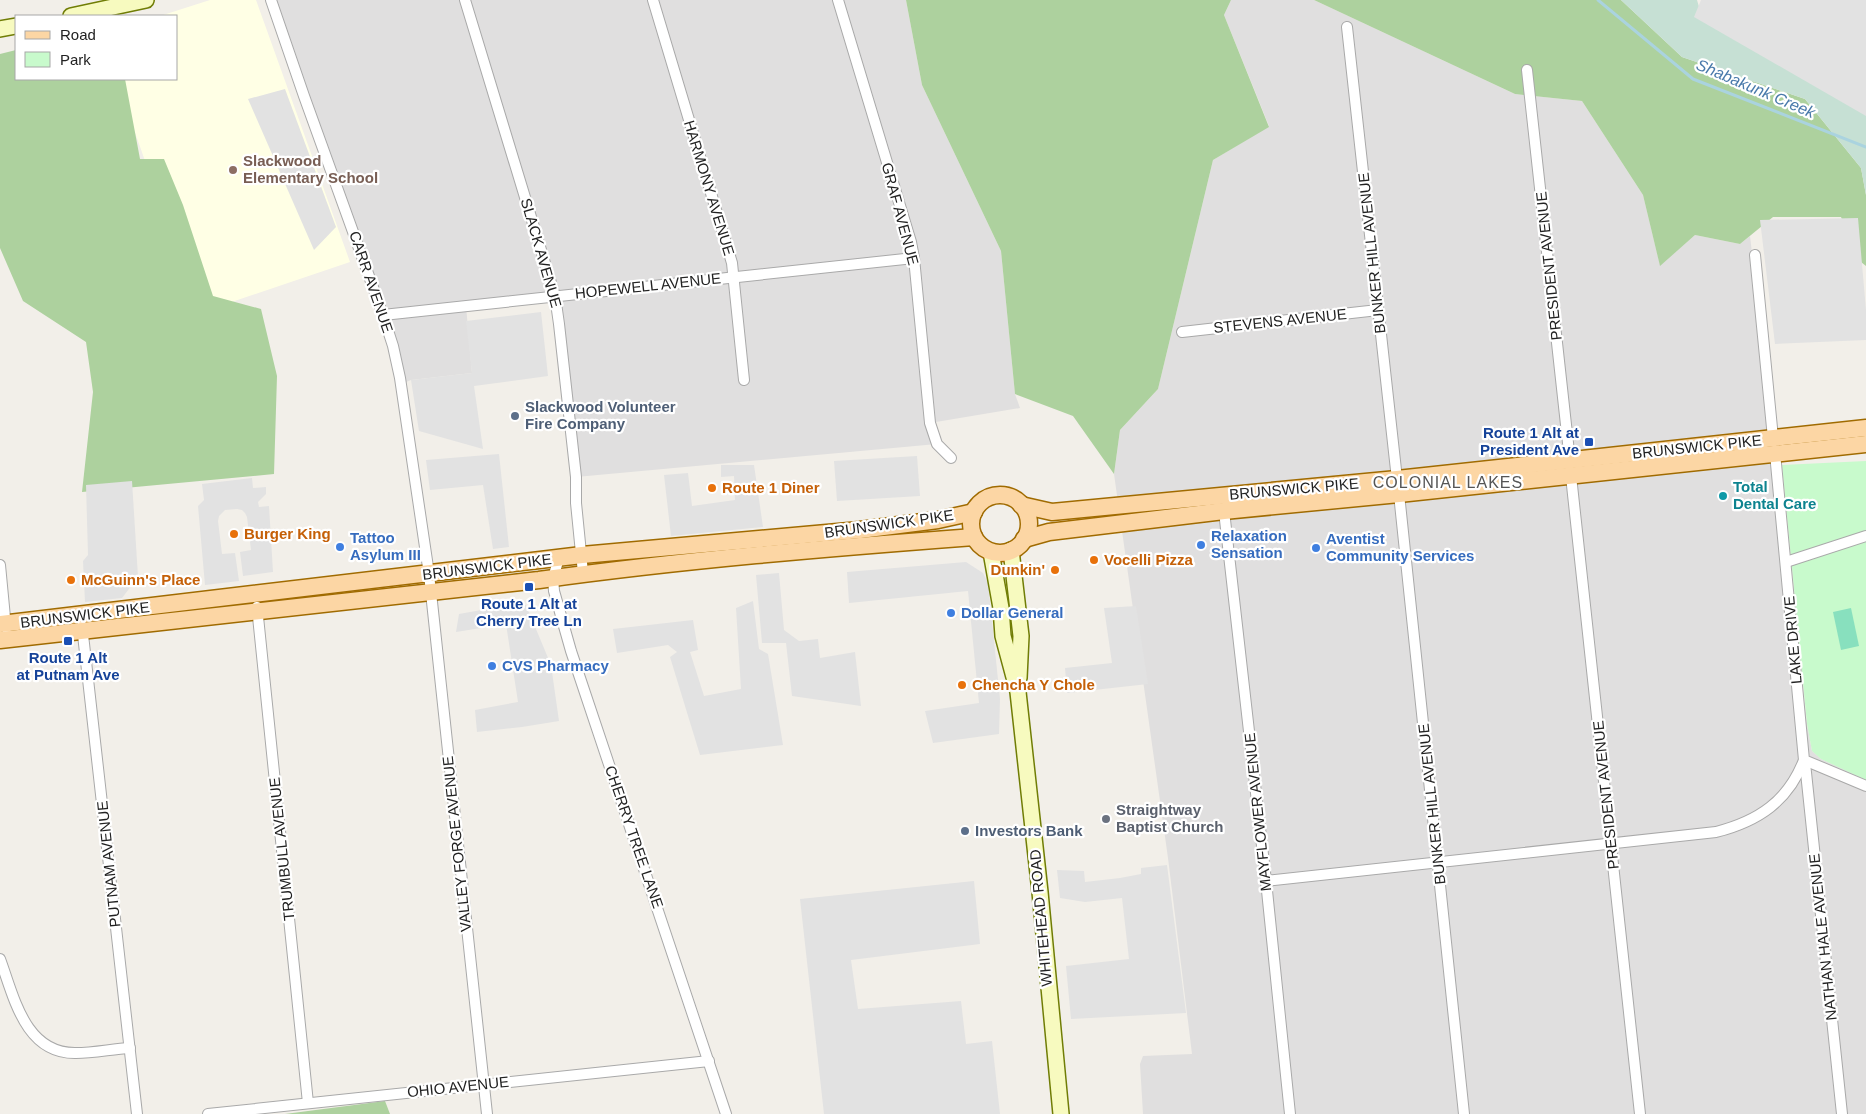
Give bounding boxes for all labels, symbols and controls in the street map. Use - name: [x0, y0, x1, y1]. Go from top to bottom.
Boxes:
- legend: [15, 15, 178, 80]
- text: Road: [60, 26, 96, 43]
- text: Park: [60, 51, 91, 68]
- water label: Shabakunk Creek: [1694, 56, 1819, 122]
- street label: HARMONY AVENUE: [681, 118, 738, 257]
- place label: Slackwood Elementary School: [243, 152, 378, 186]
- street label: GRAF AVENUE: [879, 161, 922, 267]
- marker: Slackwood Elementary School: [227, 164, 239, 176]
- street label: BUNKER HILL AVENUE: [1355, 172, 1388, 334]
- street label: PRESIDENT AVENUE: [1532, 191, 1565, 341]
- street label: SLACK AVENUE: [518, 196, 565, 310]
- street label: CARR AVENUE: [346, 229, 397, 335]
- street label: HOPEWELL AVENUE: [574, 269, 722, 302]
- street label: STEVENS AVENUE: [1212, 305, 1347, 336]
- place label: Slackwood Volunteer Fire Company: [525, 398, 676, 432]
- marker: Slackwood Volunteer Fire Company: [509, 410, 521, 422]
- place label: Route 1 Alt at President Ave: [1480, 424, 1579, 458]
- street label: BRUNSWICK PIKE: [1631, 431, 1762, 462]
- marker: Route 1 Alt at President Ave: [1583, 436, 1595, 448]
- street label: BRUNSWICK PIKE: [1228, 474, 1359, 503]
- district label: COLONIAL LAKES: [1373, 474, 1523, 491]
- place label: Total Dental Care: [1733, 478, 1816, 512]
- place label: Route 1 Diner: [722, 479, 820, 496]
- marker: Route 1 Diner: [706, 482, 718, 494]
- marker: Total Dental Care: [1717, 490, 1729, 502]
- street label: BRUNSWICK PIKE: [823, 506, 954, 541]
- place label: Burger King: [244, 525, 331, 542]
- place label: Relaxation Sensation: [1211, 527, 1287, 561]
- marker: Burger King: [228, 528, 240, 540]
- place label: Tattoo Asylum III: [350, 529, 421, 563]
- place label: Aventist Community Services: [1326, 530, 1474, 564]
- marker: Relaxation Sensation: [1195, 539, 1207, 551]
- marker: Tattoo Asylum III: [334, 541, 346, 553]
- marker: Aventist Community Services: [1310, 542, 1322, 554]
- street label: BRUNSWICK PIKE: [421, 550, 553, 583]
- place label: Vocelli Pizza: [1104, 551, 1194, 568]
- marker: Vocelli Pizza: [1088, 554, 1100, 566]
- place label: Dunkin': [991, 561, 1045, 578]
- marker: Dunkin': [1049, 564, 1061, 576]
- place label: McGuinn's Place: [81, 571, 200, 588]
- marker: McGuinn's Place: [65, 574, 77, 586]
- marker: Route 1 Alt at Cherry Tree Ln: [523, 581, 535, 593]
- place label: Route 1 Alt at Cherry Tree Ln: [476, 595, 582, 629]
- street label: LAKE DRIVE: [1780, 595, 1805, 685]
- street label: BRUNSWICK PIKE: [19, 598, 151, 631]
- place label: Dollar General: [961, 604, 1064, 621]
- marker: Dollar General: [945, 607, 957, 619]
- marker: Route 1 Alt at Putnam Ave: [62, 635, 74, 647]
- place label: Route 1 Alt at Putnam Ave: [16, 649, 120, 683]
- place label: CVS Pharmacy: [502, 657, 609, 674]
- marker: CVS Pharmacy: [486, 660, 498, 672]
- place label: Chencha Y Chole: [972, 676, 1095, 693]
- marker: Chencha Y Chole: [956, 679, 968, 691]
- street label: PRESIDENT AVENUE: [1589, 720, 1622, 870]
- street label: BUNKER HILL AVENUE: [1415, 723, 1448, 885]
- street label: MAYFLOWER AVENUE: [1241, 732, 1274, 892]
- street label: VALLEY FORGE AVENUE: [439, 755, 474, 933]
- street label: CHERRY TREE LANE: [602, 763, 667, 911]
- street label: TRUMBULL AVENUE: [266, 776, 297, 922]
- street label: PUTNAM AVENUE: [93, 800, 124, 928]
- place label: Straightway Baptist Church: [1116, 801, 1224, 835]
- marker: Straightway Baptist Church: [1100, 813, 1112, 825]
- place label: Investors Bank: [975, 822, 1083, 839]
- marker: Investors Bank: [959, 825, 971, 837]
- street label: WHITEHEAD ROAD: [1026, 849, 1055, 987]
- street label: NATHAN HALE AVENUE: [1805, 853, 1840, 1021]
- street label: OHIO AVENUE: [406, 1073, 510, 1100]

